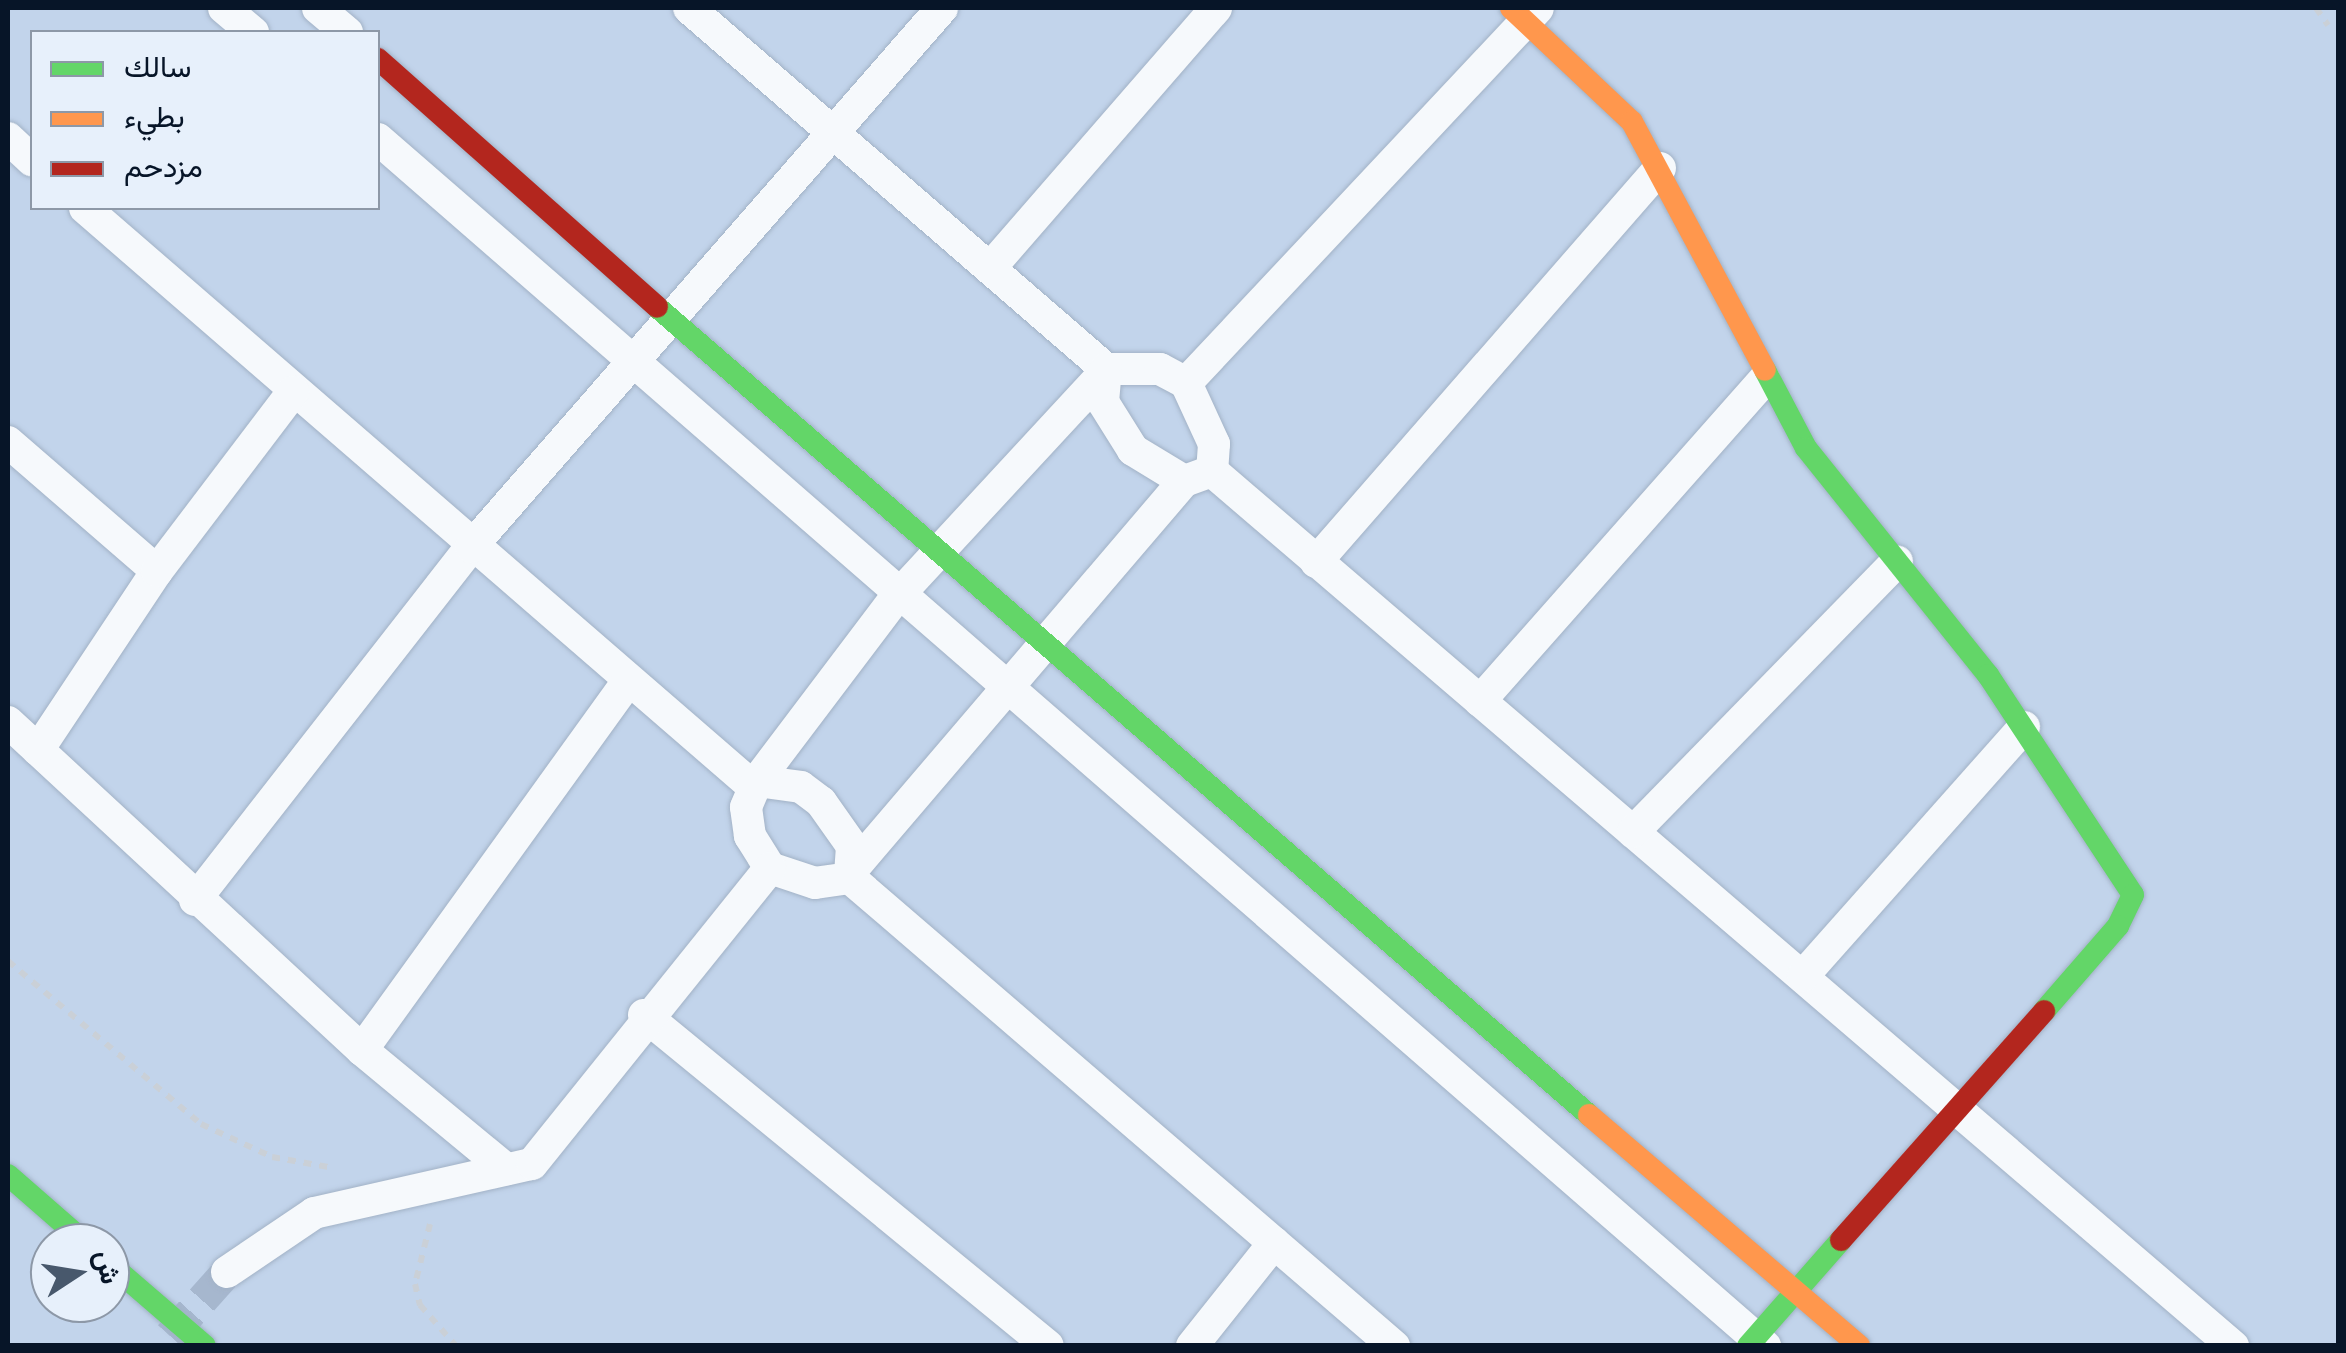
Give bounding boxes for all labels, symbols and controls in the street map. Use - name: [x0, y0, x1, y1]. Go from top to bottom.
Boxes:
- legend: [30, 30, 380, 210]
- text: سالك: [124, 46, 191, 89]
- text: بطيء: [124, 96, 185, 139]
- text: مزدحم: [124, 146, 203, 189]
- north arrow: [30, 1223, 130, 1323]
- text: ش: [84, 1247, 130, 1288]

